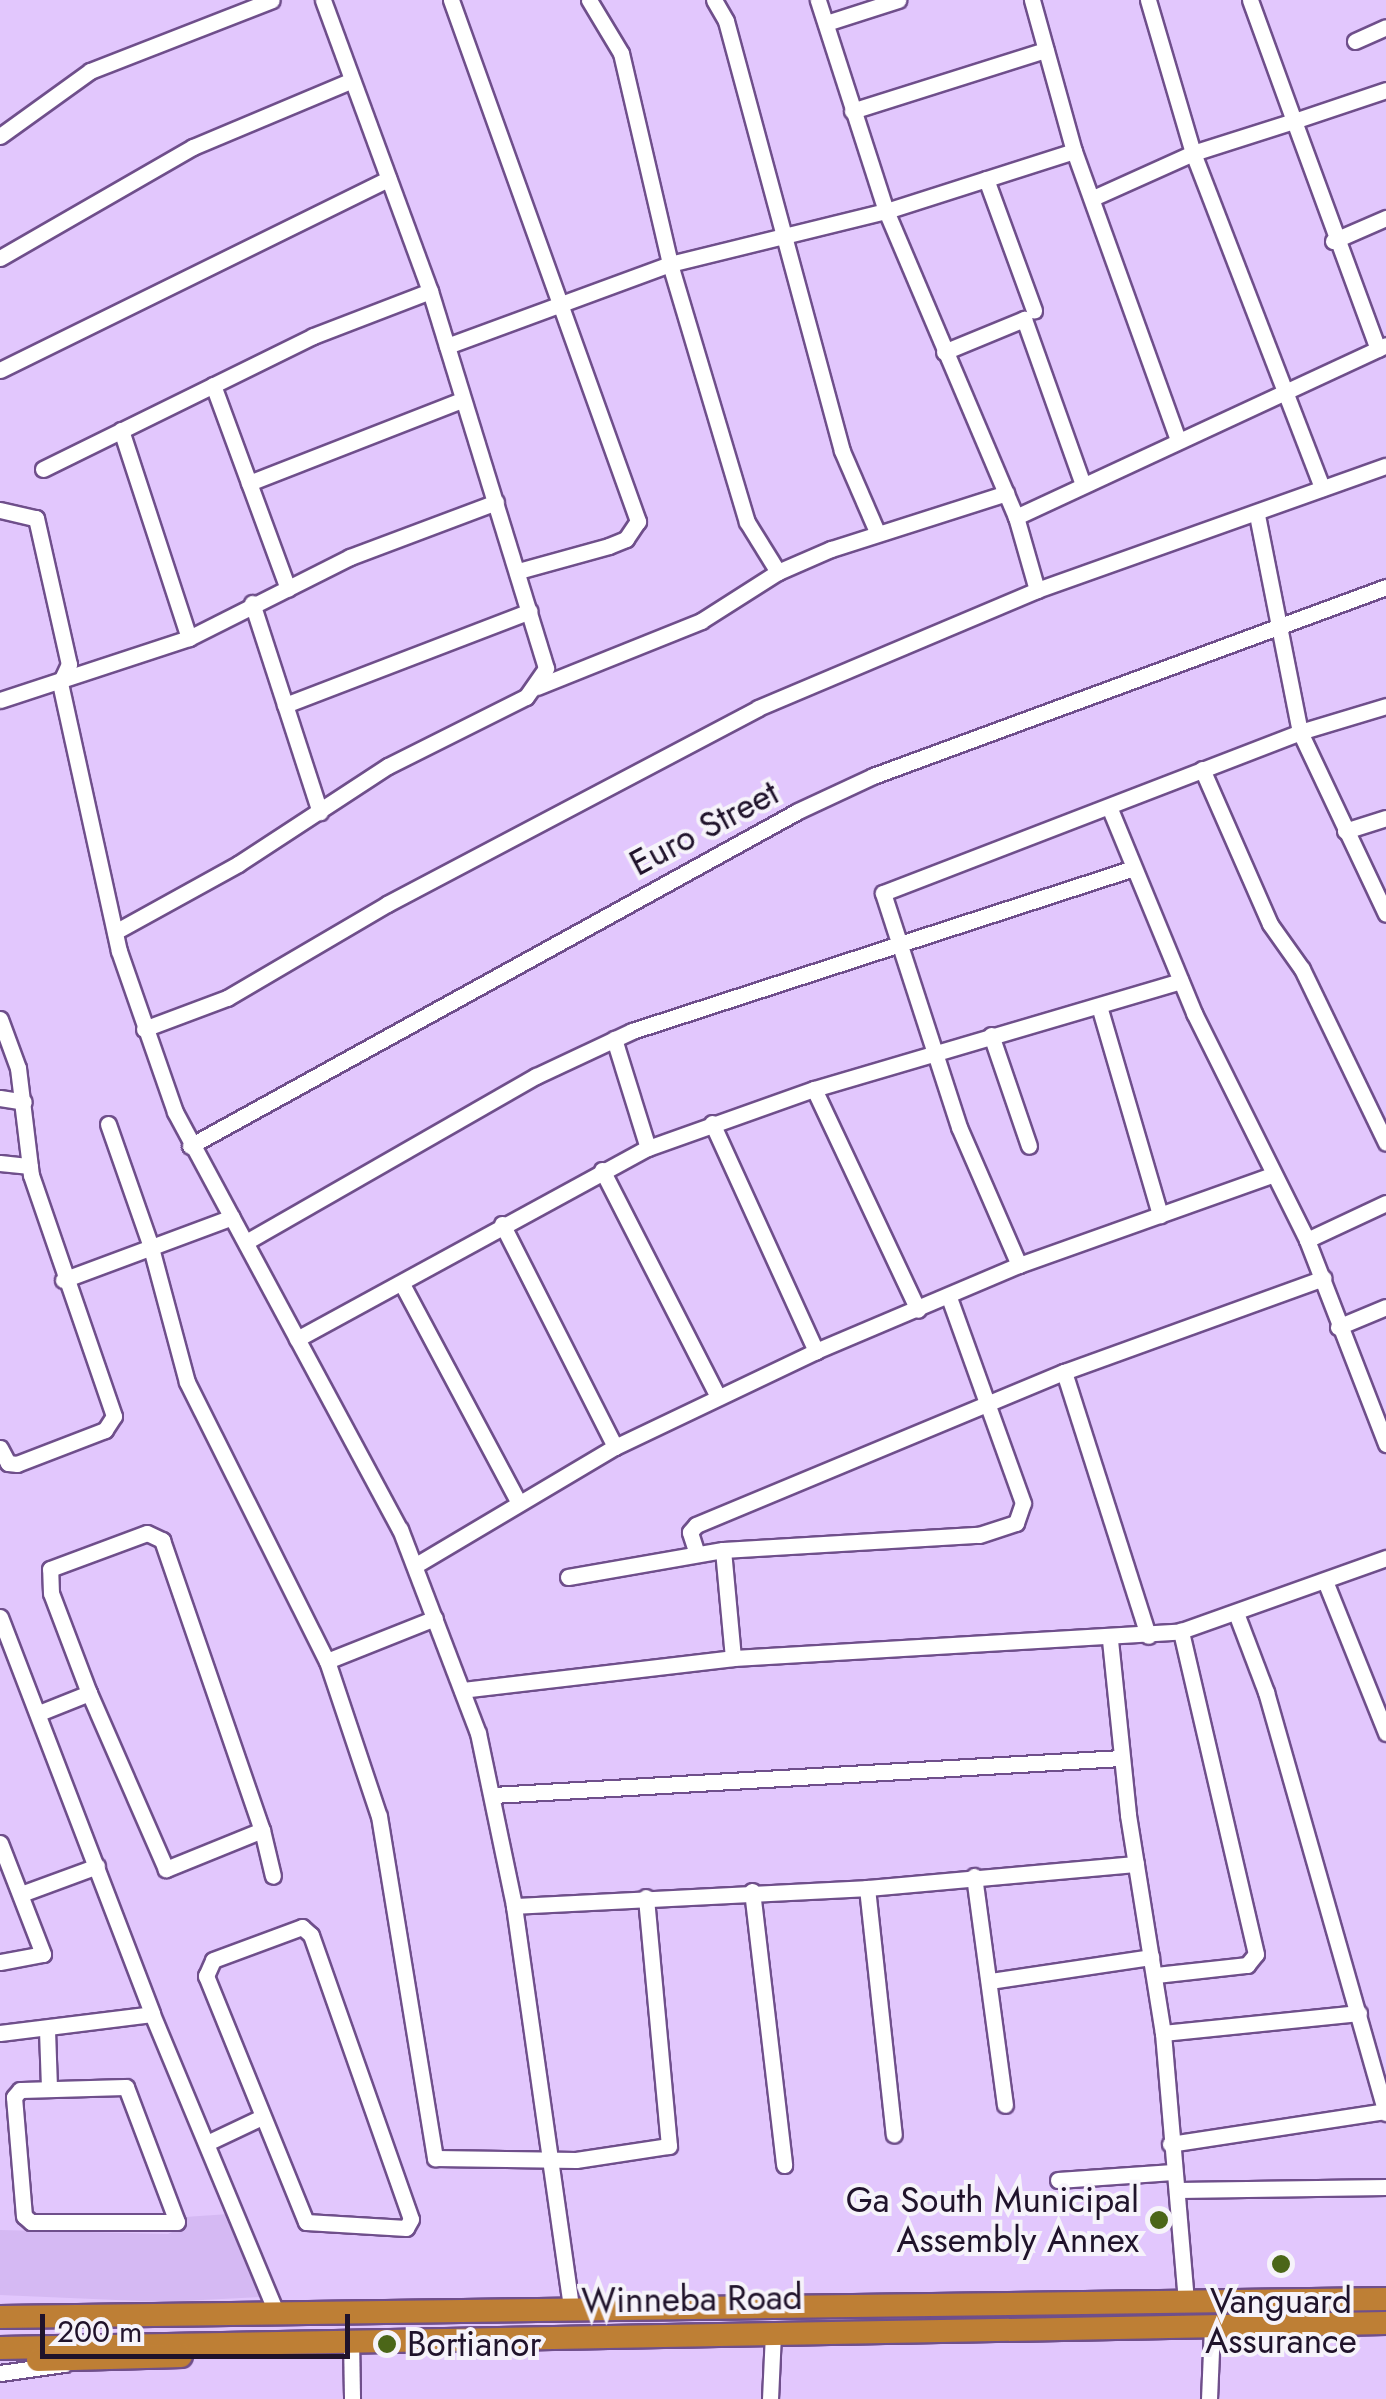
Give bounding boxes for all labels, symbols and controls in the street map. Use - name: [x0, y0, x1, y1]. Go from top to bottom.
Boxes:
- street label: Euro Street: [623, 771, 785, 885]
- place label: Ga South Municipal Assembly Annex: [846, 2179, 1139, 2261]
- marker: Ga South Municipal Assembly Annex: [1148, 2209, 1170, 2231]
- marker: Vanguard Assurance: [1270, 2253, 1292, 2275]
- street label: Winneba Road: [581, 2276, 803, 2322]
- place label: Vanguard Assurance: [1205, 2280, 1357, 2362]
- scale bar: [45, 2294, 355, 2356]
- text: 200 m: [57, 2310, 142, 2353]
- place label: Bortianor: [407, 2323, 541, 2365]
- marker: Bortianor: [376, 2333, 398, 2355]

